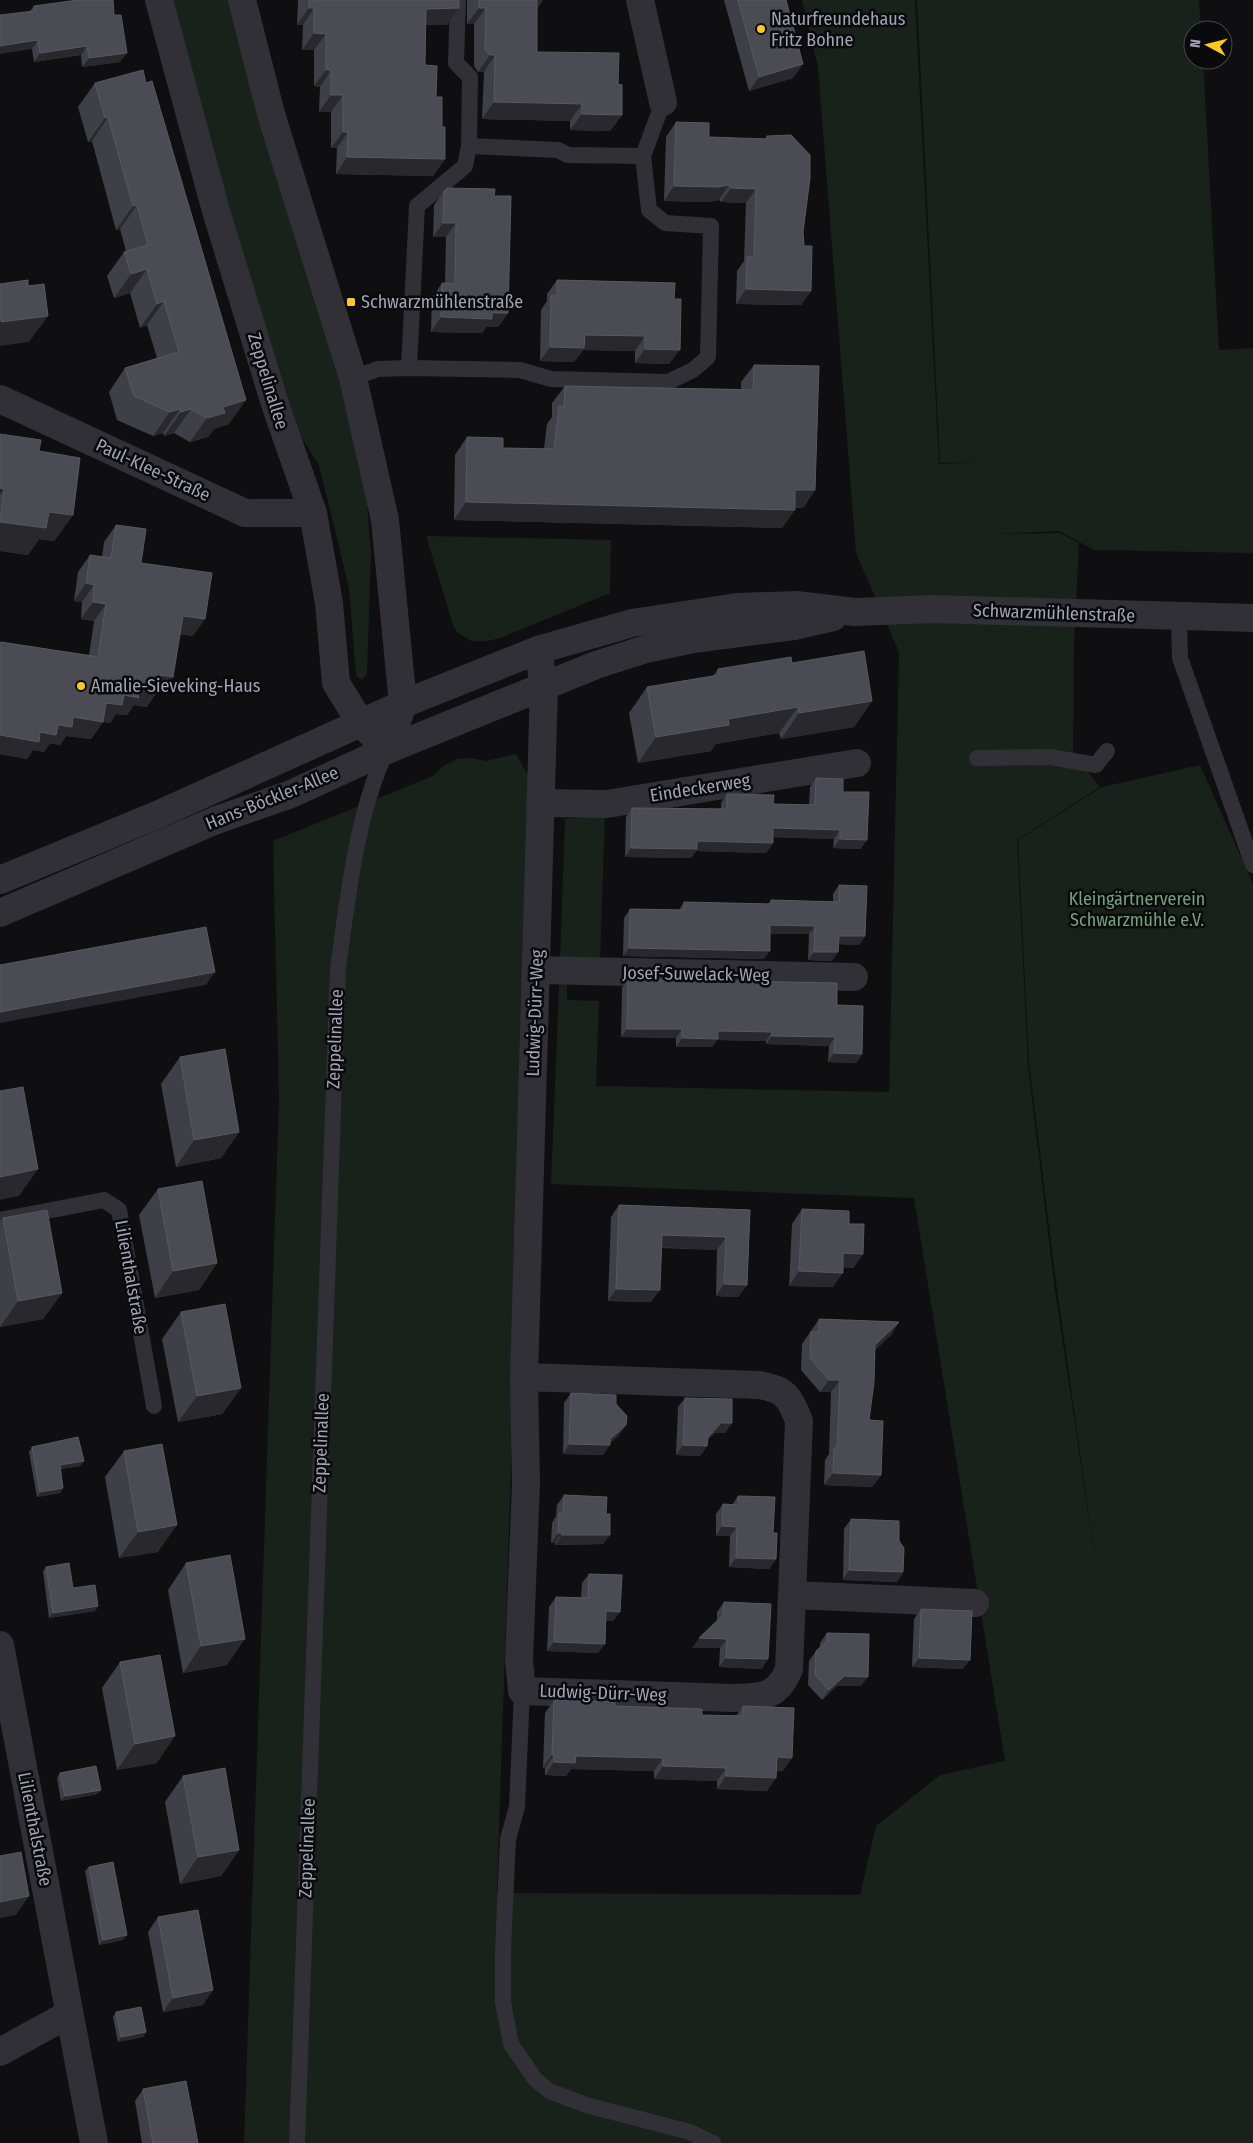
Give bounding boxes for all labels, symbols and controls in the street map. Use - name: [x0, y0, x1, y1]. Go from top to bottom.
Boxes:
- place label: Naturfreundehaus Fritz Bohne: [771, 8, 906, 51]
- north arrow: [1183, 20, 1233, 70]
- marker: Naturfreundehaus Fritz Bohne: [755, 23, 767, 35]
- text: N: [1187, 38, 1205, 49]
- place label: Schwarzmühlenstraße: [361, 291, 523, 313]
- marker: Schwarzmühlenstraße: [345, 296, 357, 308]
- street label: Zeppelinallee: [243, 330, 293, 432]
- street label: Paul-Klee-Straße: [92, 434, 214, 506]
- street label: Schwarzmühlenstraße: [973, 599, 1135, 627]
- place label: Amalie-Sieveking-Haus: [91, 675, 261, 697]
- marker: Amalie-Sieveking-Haus: [75, 680, 87, 692]
- street label: Hans-Böckler-Allee: [202, 761, 342, 835]
- street label: Eindeckerweg: [648, 769, 752, 807]
- park label: Kleingärtnerverein Schwarzmühle e.V.: [1069, 888, 1205, 931]
- street label: Ludwig-Dürr-Weg: [522, 949, 548, 1077]
- street label: Josef-Suwelack-Weg: [622, 962, 770, 986]
- street label: Zeppelinallee: [322, 989, 348, 1089]
- street label: Lilienthalstraße: [110, 1218, 152, 1336]
- street label: Zeppelinallee: [308, 1393, 334, 1493]
- street label: Ludwig-Dürr-Weg: [539, 1680, 667, 1706]
- street label: Lilienthalstraße: [13, 1770, 57, 1888]
- street label: Zeppelinallee: [294, 1798, 320, 1898]

